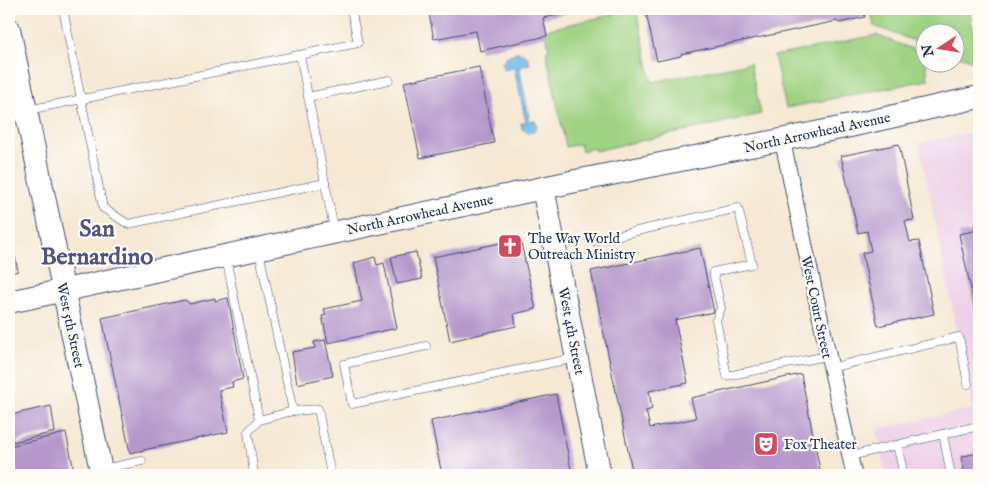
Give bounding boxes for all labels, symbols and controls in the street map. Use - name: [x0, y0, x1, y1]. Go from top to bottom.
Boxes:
- north arrow: [916, 22, 966, 72]
- text: N: [918, 43, 939, 59]
- street label: North Arrowhead Avenue: [742, 109, 893, 157]
- street label: North Arrowhead Avenue: [345, 191, 496, 239]
- district label: San Bernardino: [41, 214, 153, 273]
- place label: The Way World Outreach Ministry: [528, 230, 636, 264]
- church icon: The Way World Outreach Ministry: [497, 233, 523, 259]
- street label: West Court Street: [796, 254, 836, 360]
- street label: West 5th Street: [52, 281, 88, 370]
- street label: West 4th Street: [554, 286, 588, 377]
- theatre icon: Fox Theater: [753, 431, 779, 457]
- place label: Fox Theater: [784, 436, 857, 454]

